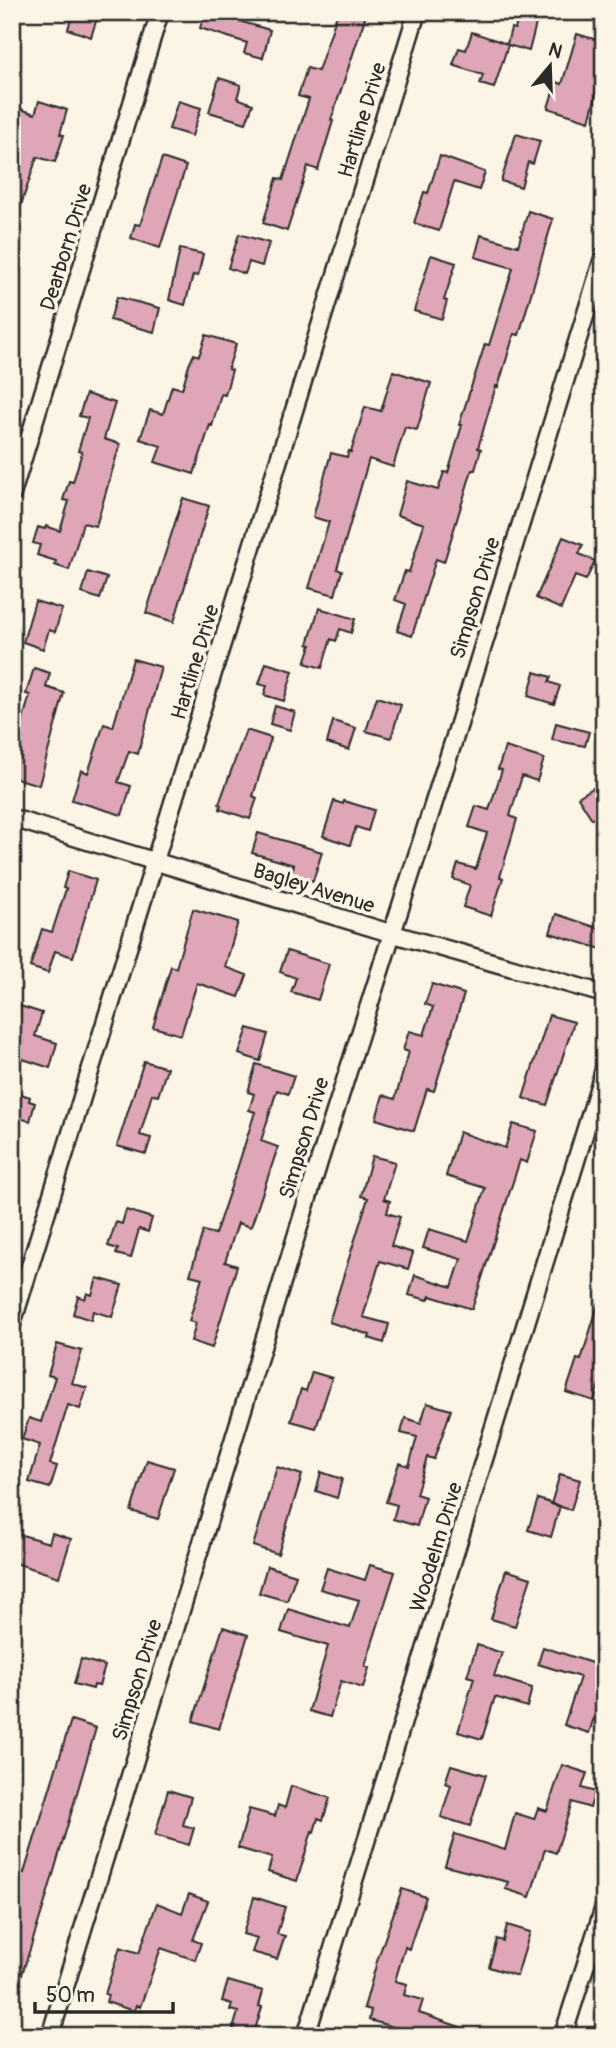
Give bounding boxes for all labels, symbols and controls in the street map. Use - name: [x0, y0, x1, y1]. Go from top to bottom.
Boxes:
- north arrow: [514, 32, 584, 102]
- text: N: [545, 37, 565, 64]
- street label: Hartline Drive: [332, 59, 393, 181]
- street label: Dearborn Drive: [34, 180, 99, 314]
- street label: Simpson Drive: [444, 533, 507, 662]
- street label: Hartline Drive: [165, 601, 226, 723]
- street label: Bagley Avenue: [250, 857, 378, 920]
- street label: Simpson Drive: [273, 1073, 336, 1202]
- street label: Woodelm Drive: [404, 1478, 469, 1615]
- street label: Simpson Drive: [106, 1615, 169, 1744]
- scale bar: [35, 1971, 173, 2015]
- text: 50 m: [46, 1982, 95, 2009]

